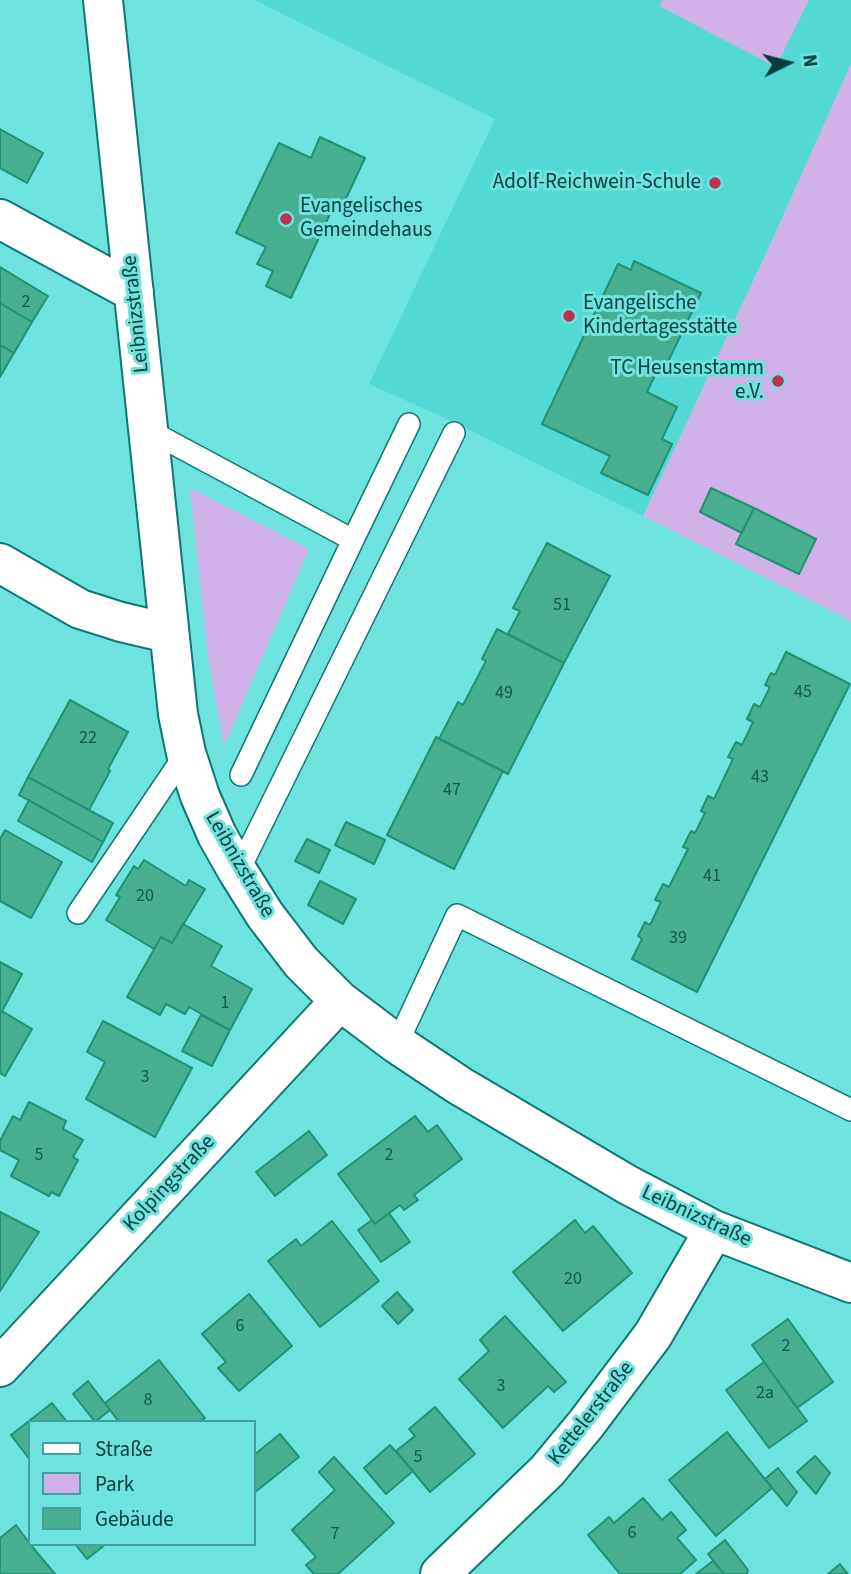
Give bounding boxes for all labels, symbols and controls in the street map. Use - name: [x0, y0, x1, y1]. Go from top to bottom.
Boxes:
- north arrow: [753, 28, 823, 98]
- text: N: [795, 53, 823, 68]
- place label: Adolf-Reichwein-Schule: [493, 170, 701, 196]
- marker: Adolf-Reichwein-Schule: [707, 175, 723, 191]
- place label: Evangelisches Gemeindehaus: [300, 194, 432, 244]
- marker: Evangelisches Gemeindehaus: [278, 211, 294, 227]
- street label: Leibnizstraße: [118, 254, 156, 374]
- place label: Evangelische Kindertagesstätte: [583, 291, 737, 341]
- house number: 2: [22, 292, 30, 314]
- marker: Evangelische Kindertagesstätte: [561, 308, 577, 324]
- place label: TC Heusenstamm e.V.: [610, 356, 764, 406]
- marker: TC Heusenstamm e.V.: [770, 373, 786, 389]
- house number: 51: [553, 595, 571, 617]
- house number: 45: [794, 682, 812, 704]
- house number: 49: [495, 683, 513, 705]
- house number: 22: [79, 728, 97, 750]
- house number: 43: [751, 767, 769, 789]
- house number: 47: [443, 780, 461, 802]
- street label: Leibnizstraße: [199, 808, 279, 922]
- house number: 41: [703, 866, 721, 888]
- house number: 20: [136, 886, 154, 908]
- house number: 39: [669, 928, 687, 950]
- house number: 1: [221, 993, 229, 1015]
- house number: 3: [141, 1067, 149, 1089]
- street label: Kolpingstraße: [119, 1130, 221, 1238]
- house number: 5: [35, 1145, 43, 1167]
- house number: 2: [385, 1145, 393, 1167]
- street label: Leibnizstraße: [637, 1181, 755, 1253]
- house number: 20: [564, 1269, 582, 1291]
- house number: 6: [236, 1316, 244, 1338]
- house number: 2: [782, 1336, 790, 1358]
- street label: Kettelerstraße: [544, 1357, 640, 1471]
- house number: 3: [497, 1376, 505, 1398]
- house number: 2a: [756, 1383, 774, 1405]
- house number: 8: [144, 1390, 152, 1412]
- legend: [28, 1420, 256, 1546]
- text: Straße: [95, 1434, 153, 1464]
- house number: 5: [414, 1447, 422, 1469]
- text: Park: [95, 1469, 134, 1499]
- text: Gebäude: [95, 1504, 174, 1534]
- house number: 6: [628, 1523, 636, 1545]
- house number: 7: [331, 1524, 339, 1546]

